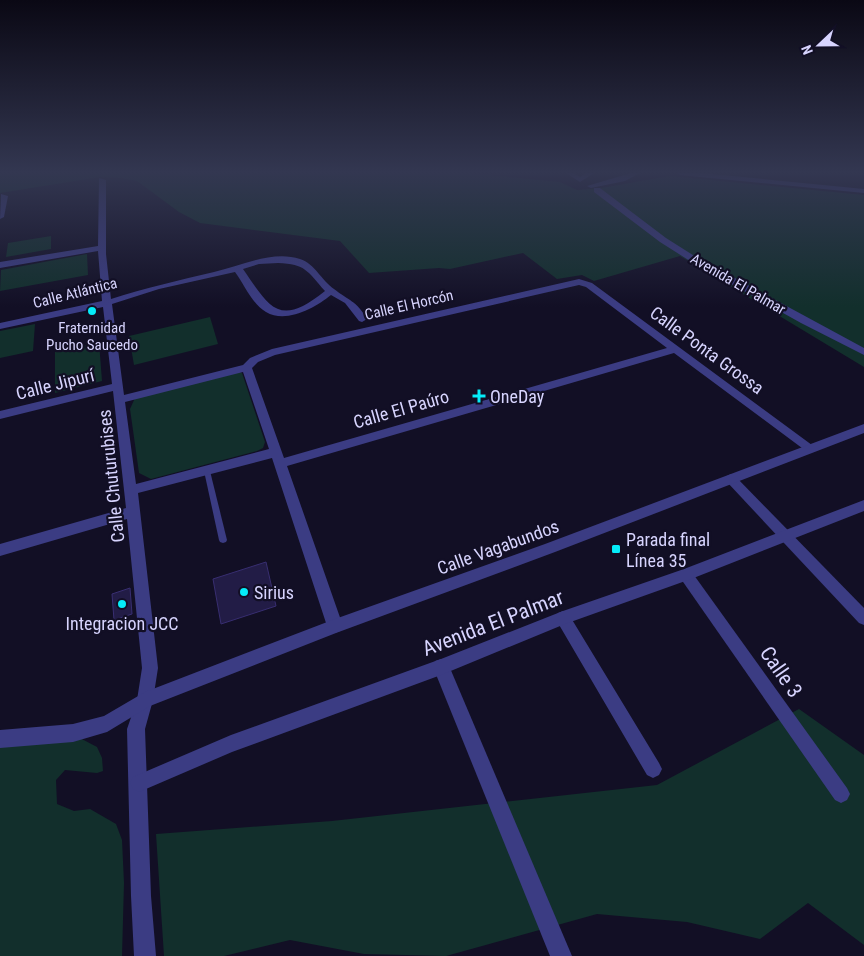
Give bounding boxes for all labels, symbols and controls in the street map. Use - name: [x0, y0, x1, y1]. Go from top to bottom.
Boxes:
- north arrow: [794, 20, 844, 70]
- text: N: [798, 43, 816, 57]
- street label: Avenida El Palmar: [687, 250, 789, 319]
- street label: Calle Atlántica: [31, 274, 119, 312]
- street label: Calle El Horcón: [363, 286, 455, 324]
- street label: Calle Ponta Grossa: [646, 302, 768, 398]
- marker: Fraternidad Pucho Saucedo: [86, 305, 98, 317]
- place label: Fraternidad Pucho Saucedo: [46, 319, 138, 354]
- street label: Calle Jipurí: [14, 364, 97, 404]
- street label: Calle El Paúro: [351, 385, 451, 433]
- place label: OneDay: [490, 386, 545, 407]
- marker: OneDay: [472, 389, 486, 403]
- street label: Calle Chuturubises: [94, 409, 128, 543]
- street label: Calle Vagabundos: [434, 515, 562, 579]
- place label: Parada final Línea 35: [626, 529, 710, 571]
- marker: Parada final Línea 35: [610, 543, 622, 555]
- place label: Sirius: [254, 582, 294, 603]
- street label: Avenida El Palmar: [419, 585, 567, 661]
- marker: Sirius: [238, 586, 250, 598]
- marker: Integracion JCC: [116, 598, 128, 610]
- place label: Integracion JCC: [65, 613, 179, 634]
- street label: Calle 3: [755, 642, 807, 702]

